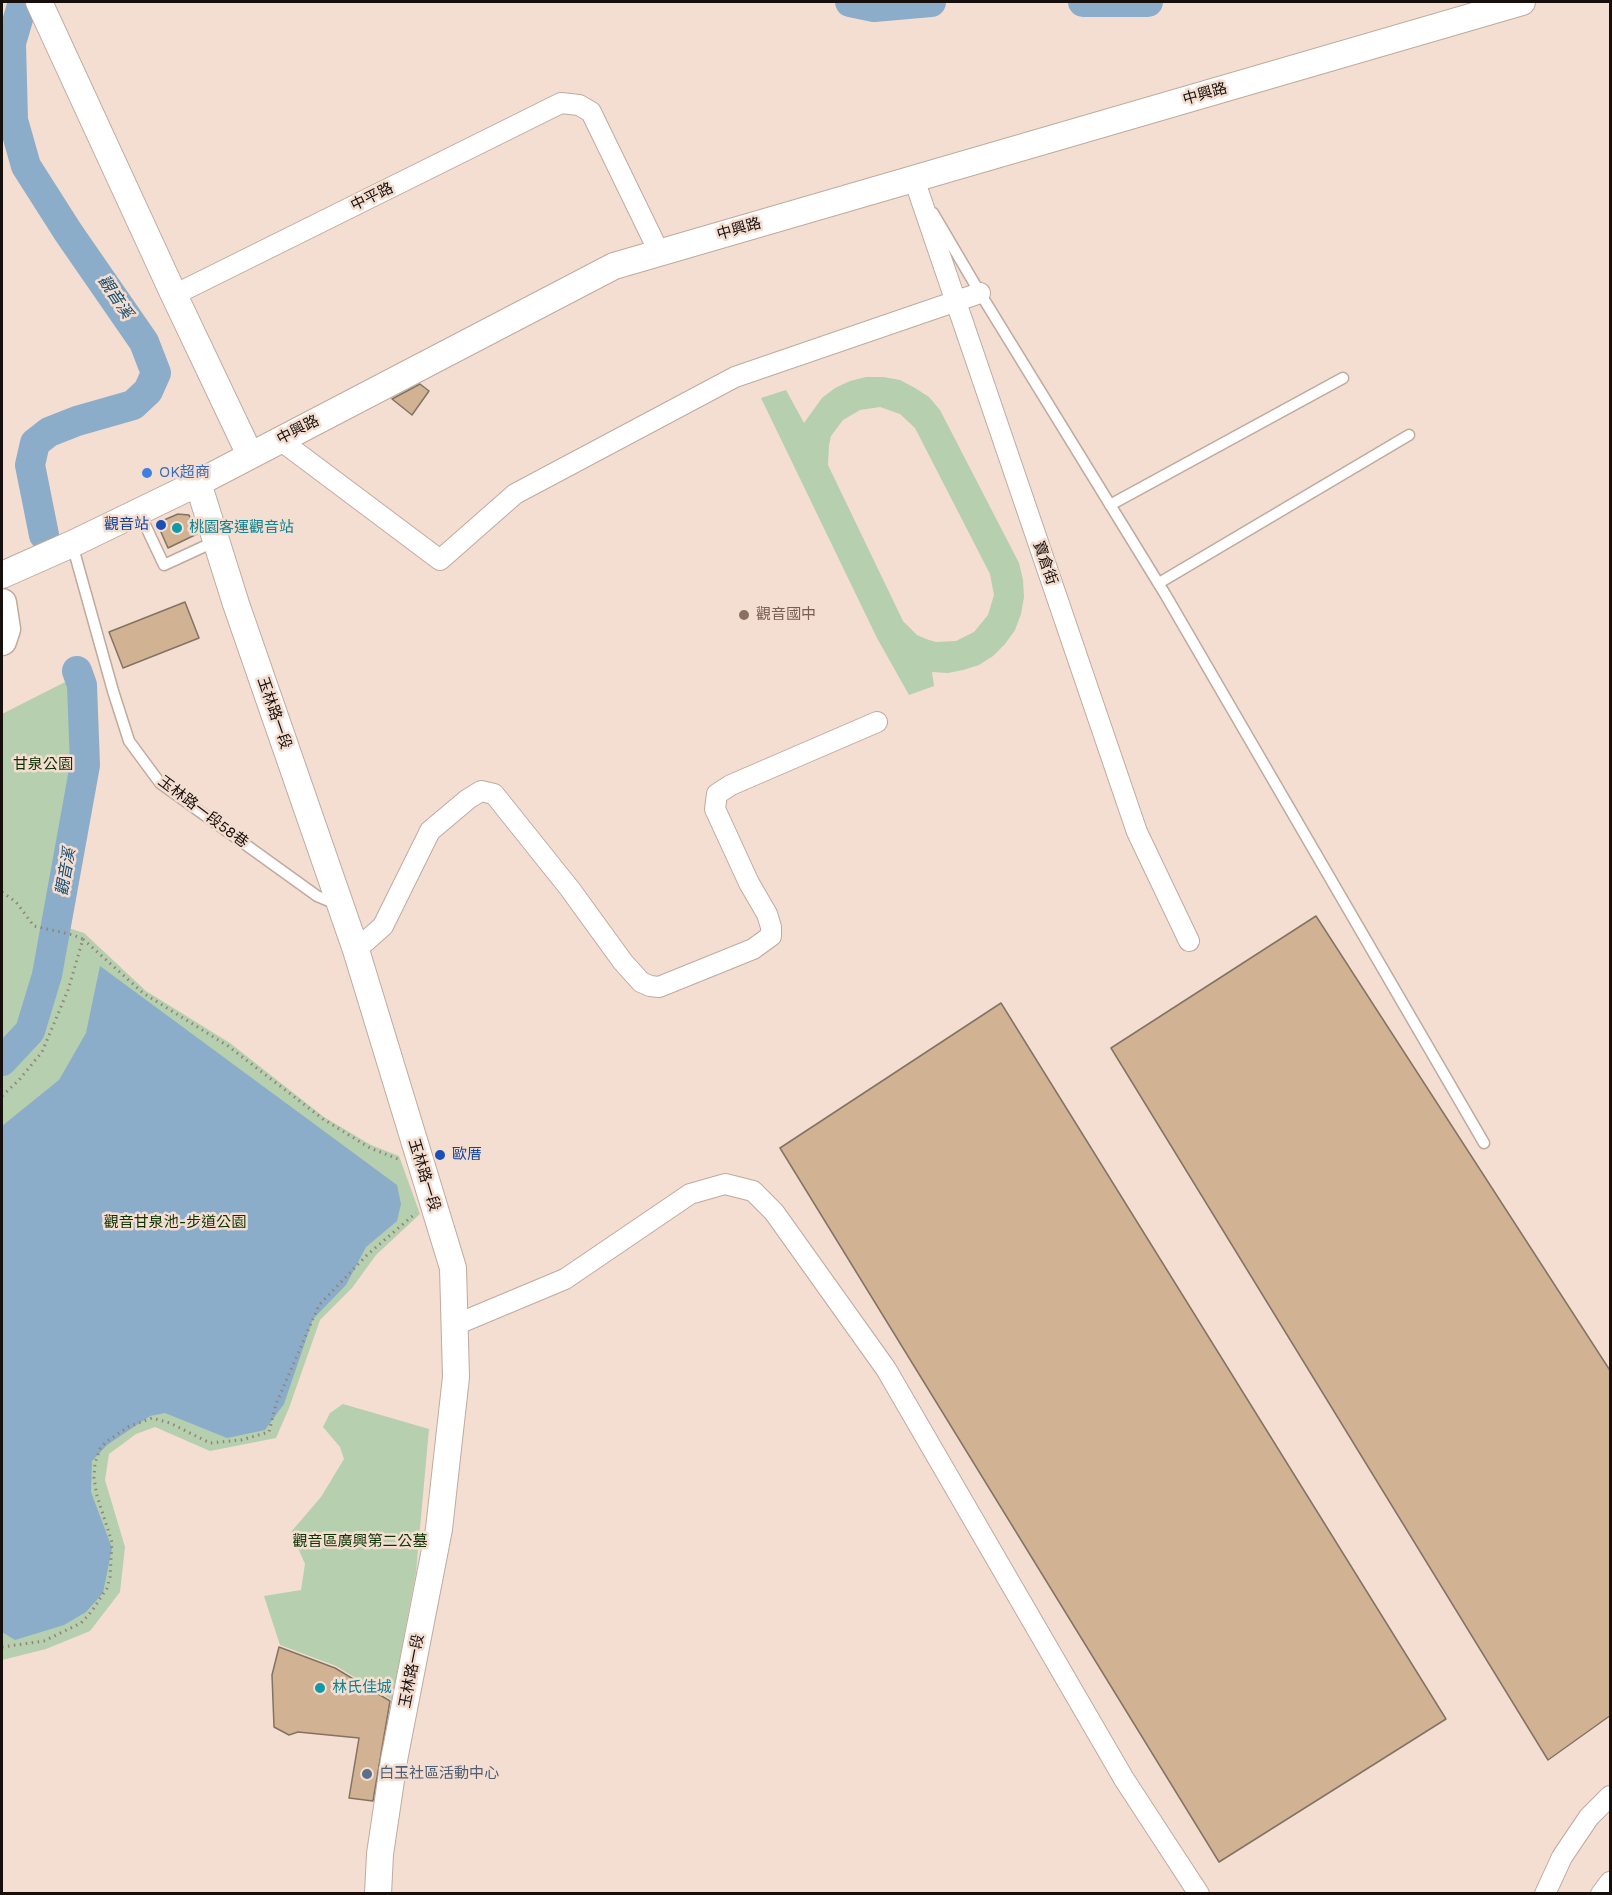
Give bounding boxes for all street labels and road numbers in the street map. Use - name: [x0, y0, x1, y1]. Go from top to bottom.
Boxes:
- street label: 中興路: [1181, 79, 1229, 109]
- street label: 中平路: [348, 179, 396, 215]
- street label: 中興路: [715, 214, 763, 244]
- street label: 中興路: [274, 412, 322, 448]
- street label: 寶倉街: [1029, 539, 1061, 587]
- street label: 玉林路一段: [253, 675, 295, 751]
- street label: 玉林路一段58巷: [154, 772, 252, 852]
- street label: 玉林路一段: [404, 1137, 444, 1213]
- street label: 玉林路一段: [396, 1632, 428, 1710]

